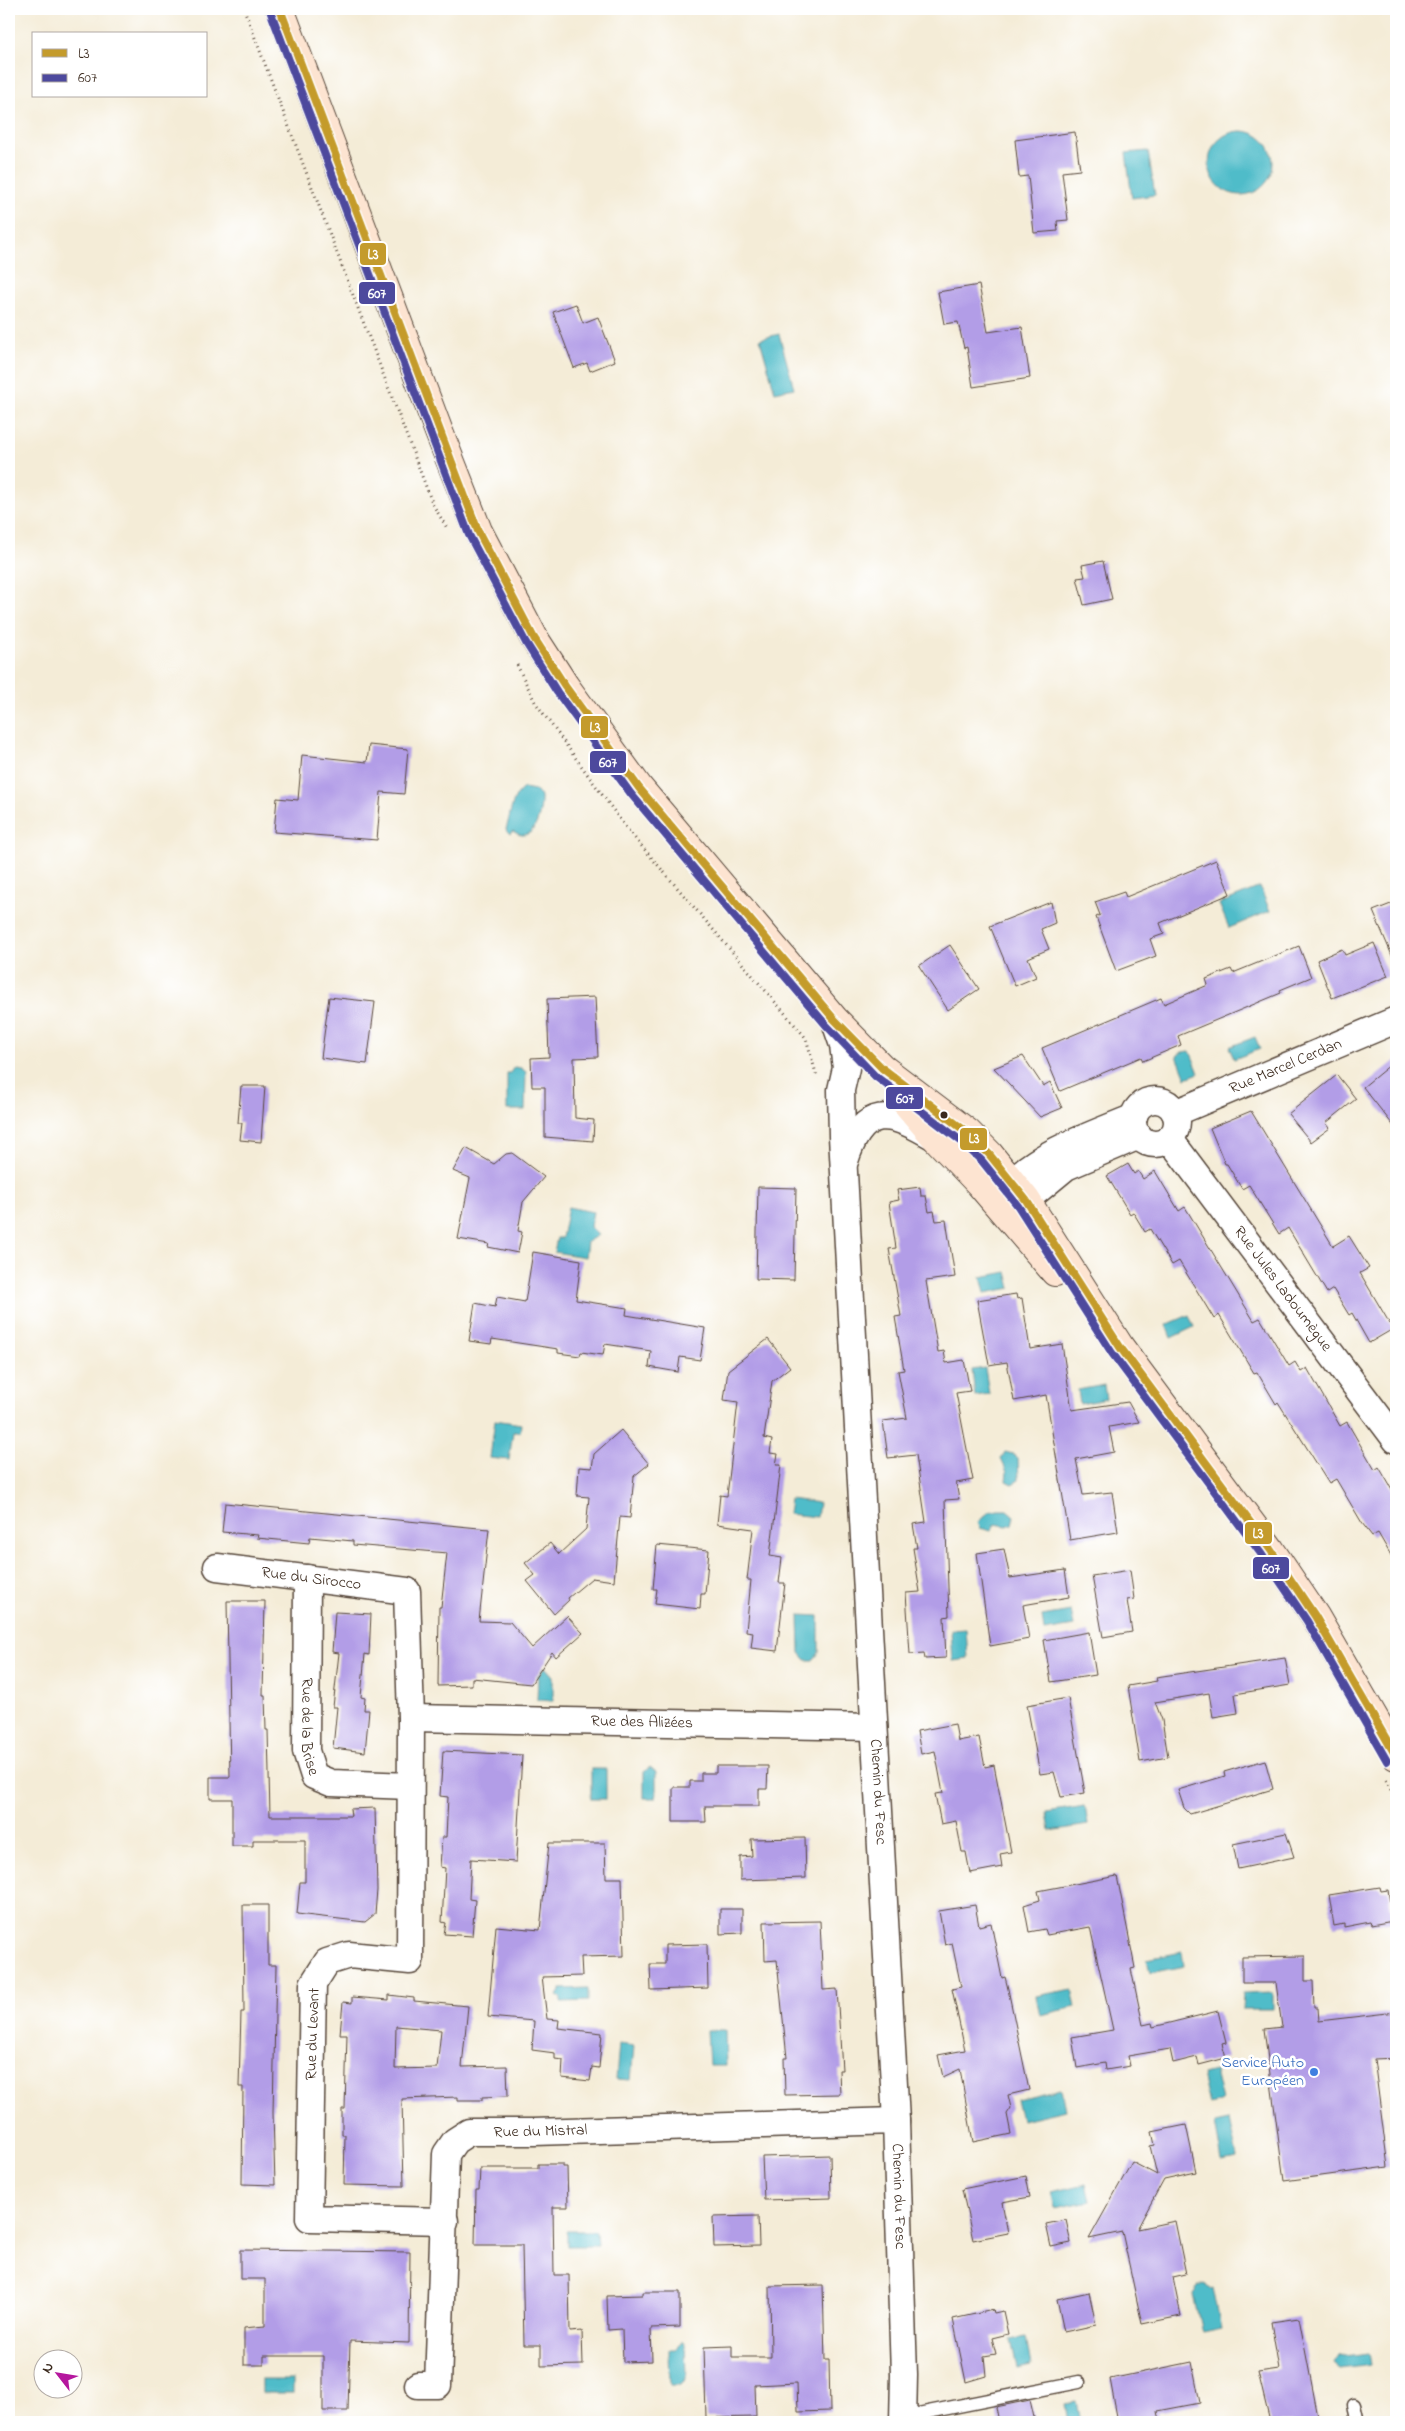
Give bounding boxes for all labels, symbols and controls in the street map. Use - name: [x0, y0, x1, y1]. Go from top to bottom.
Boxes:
- legend: [32, 32, 208, 98]
- text: L3: [78, 43, 90, 65]
- text: 607: [78, 67, 97, 89]
- line badge: L3: [359, 242, 387, 266]
- text: L3: [368, 245, 379, 266]
- line badge: 607: [358, 281, 396, 305]
- text: 607: [367, 284, 386, 305]
- line badge: L3: [580, 715, 609, 739]
- text: L3: [590, 718, 601, 739]
- line badge: 607: [589, 750, 627, 774]
- text: 607: [598, 753, 617, 774]
- street label: Rue Marcel Cerdan: [1226, 1032, 1346, 1101]
- line badge: 607: [885, 1086, 924, 1110]
- text: 607: [895, 1089, 914, 1110]
- unlabelled marker: [939, 1110, 949, 1120]
- line badge: L3: [959, 1127, 988, 1151]
- text: L3: [969, 1129, 980, 1150]
- street label: Rue Jules Ladoumègue: [1227, 1221, 1338, 1358]
- line badge: L3: [1244, 1521, 1273, 1545]
- text: L3: [1253, 1524, 1264, 1545]
- line badge: 607: [1252, 1556, 1290, 1580]
- text: 607: [1261, 1559, 1280, 1580]
- street label: Rue du Sirocco: [260, 1561, 363, 1597]
- street label: Rue de la Brise: [294, 1678, 325, 1780]
- street label: Rue des Alizées: [591, 1709, 693, 1735]
- street label: Chemin du Fesc: [863, 1738, 893, 1846]
- street label: Rue du Levant: [299, 1987, 327, 2081]
- place label: Service Auto Européen: [1222, 2051, 1304, 2093]
- marker: Service Auto Européen: [1308, 2066, 1320, 2078]
- street label: Rue du Mistral: [494, 2118, 588, 2144]
- street label: Chemin du Fesc: [885, 2143, 912, 2250]
- north arrow: [32, 2348, 82, 2398]
- text: N: [37, 2359, 60, 2378]

